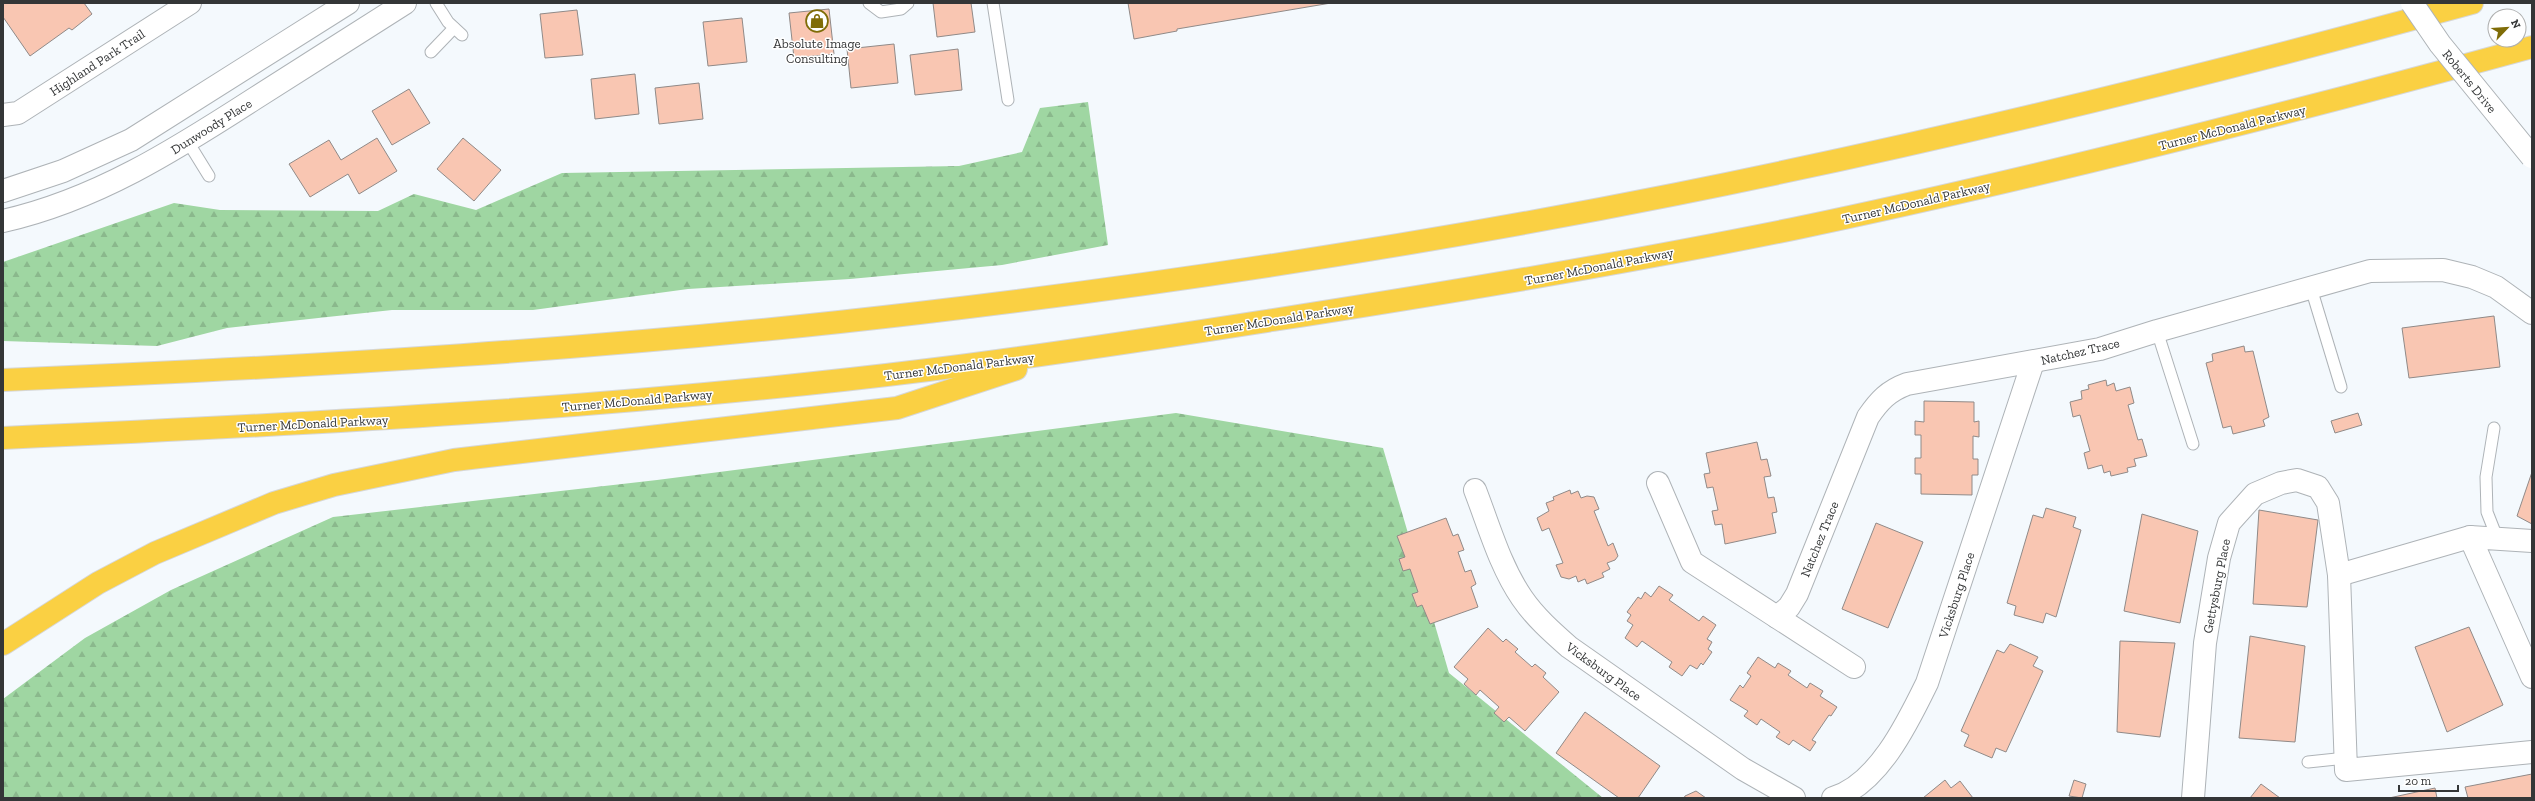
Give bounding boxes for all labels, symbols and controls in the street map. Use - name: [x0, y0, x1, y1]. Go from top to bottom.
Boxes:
- shop icon: Absolute Image Consulting: [804, 8, 830, 34]
- north arrow: [2487, 8, 2527, 48]
- text: N: [2508, 17, 2524, 31]
- street label: Highland Park Trail: [47, 26, 148, 99]
- place label: Absolute Image Consulting: [773, 36, 861, 66]
- street label: Roberts Drive: [2440, 47, 2500, 116]
- street label: Dunwoody Place: [168, 96, 254, 157]
- street label: Turner McDonald Parkway: [2157, 102, 2308, 153]
- street label: Turner McDonald Parkway: [1841, 178, 1992, 227]
- street label: Turner McDonald Parkway: [1524, 245, 1675, 288]
- street label: Turner McDonald Parkway: [1203, 300, 1355, 339]
- street label: Natchez Trace: [2039, 335, 2121, 368]
- street label: Turner McDonald Parkway: [883, 350, 1035, 383]
- street label: Turner McDonald Parkway: [561, 386, 713, 415]
- street label: Turner McDonald Parkway: [237, 412, 389, 435]
- street label: Natchez Trace: [1797, 499, 1841, 579]
- street label: Gettysburg Place: [2200, 538, 2233, 635]
- street label: Vicksburg Place: [1935, 550, 1977, 641]
- street label: Vicksburg Place: [1562, 638, 1644, 704]
- scale bar: [2399, 767, 2458, 793]
- text: 20 m: [2405, 774, 2432, 788]

